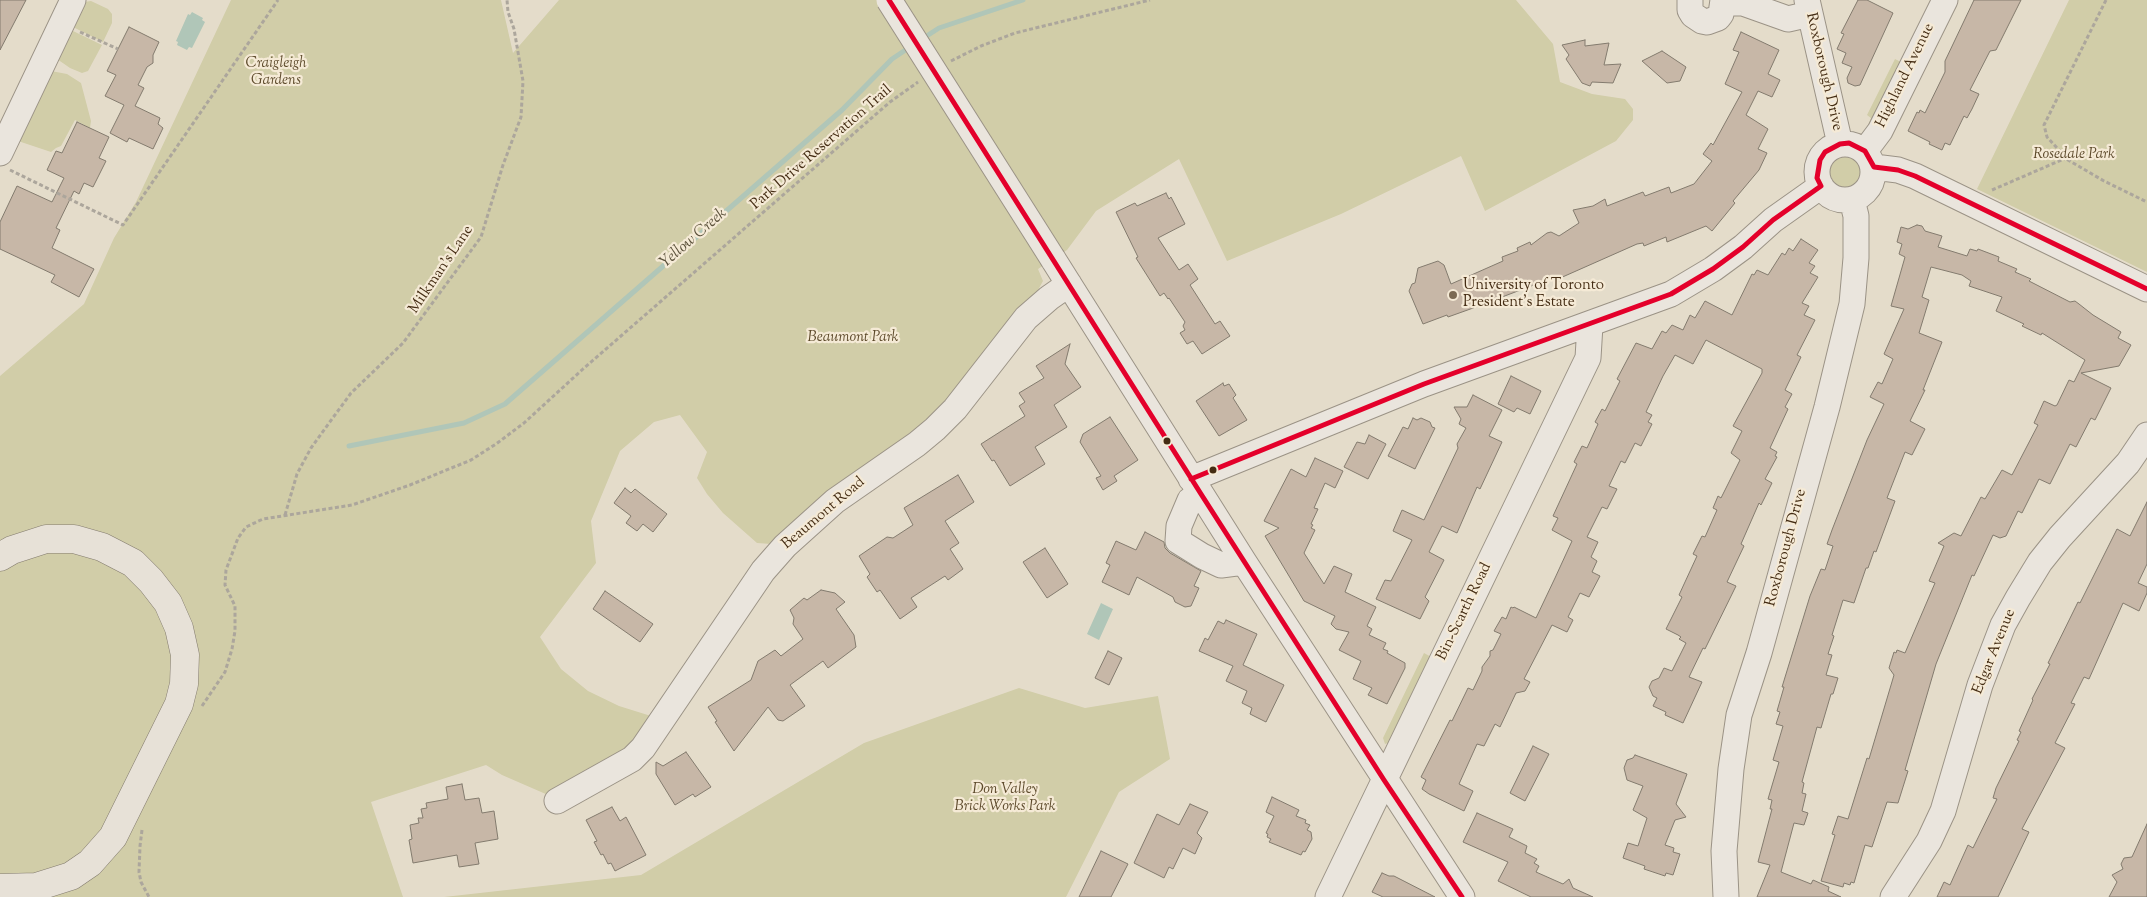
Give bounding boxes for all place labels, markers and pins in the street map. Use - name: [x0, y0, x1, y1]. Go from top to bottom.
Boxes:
- place label: University of Toronto President's Estate: [1463, 277, 1604, 312]
- marker: University of Toronto President's Estate: [1447, 289, 1459, 301]
- unlabelled marker: [1162, 436, 1172, 446]
- unlabelled marker: [1208, 465, 1218, 475]

